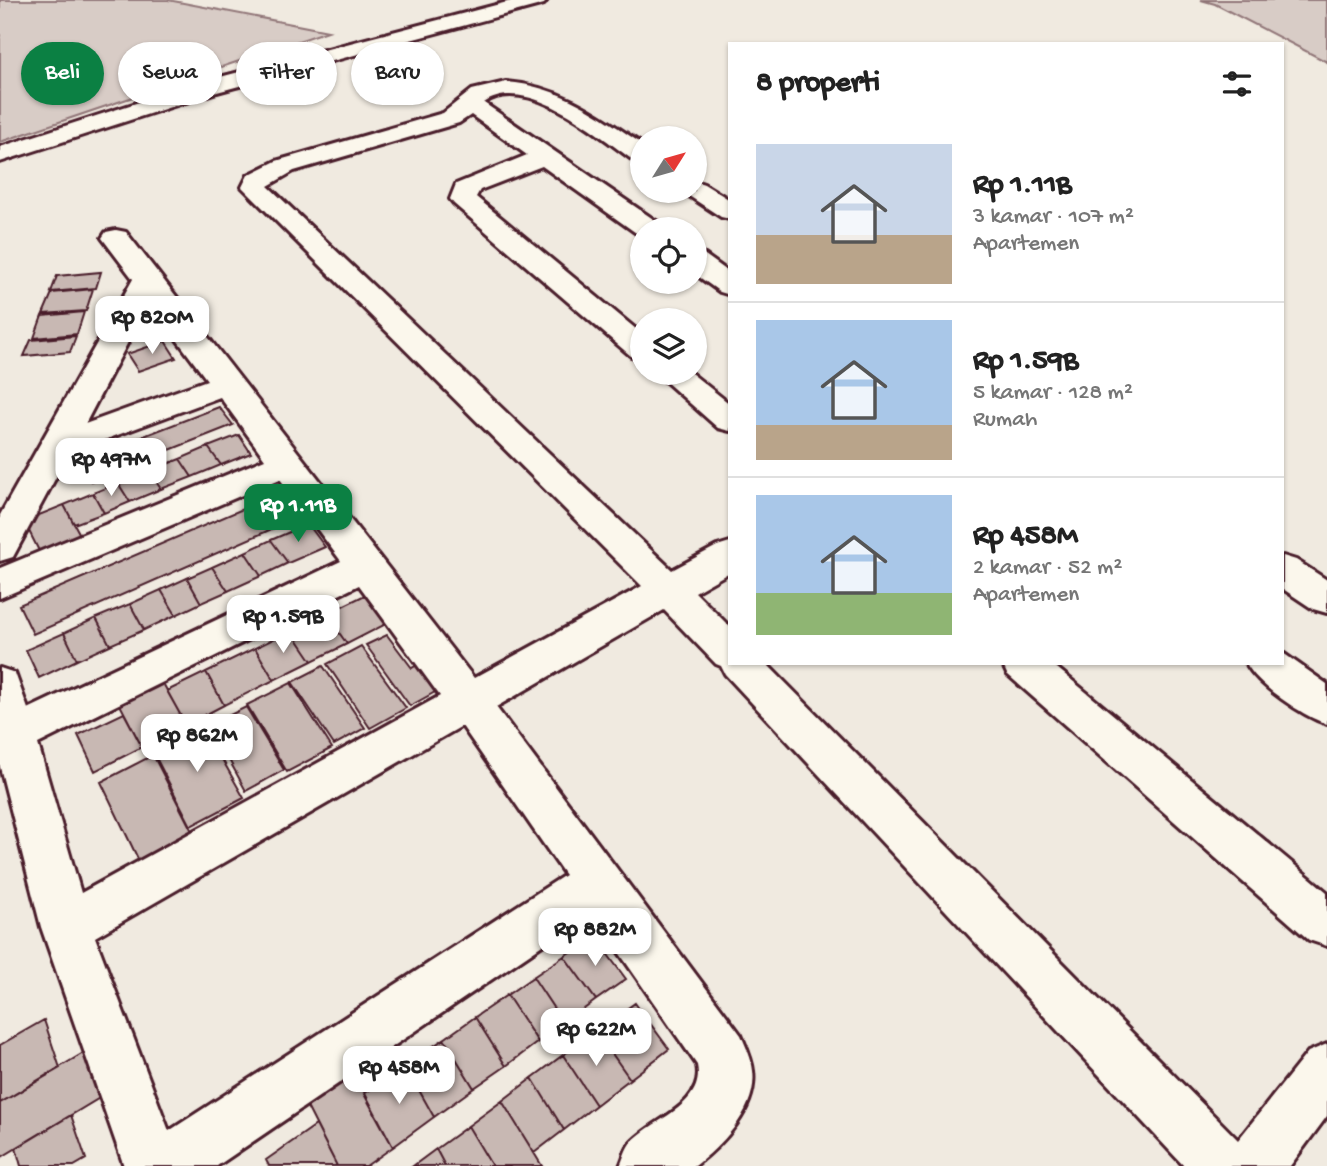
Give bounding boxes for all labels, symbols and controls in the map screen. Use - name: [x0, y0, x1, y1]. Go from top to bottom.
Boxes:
- chip: Beli: [21, 42, 104, 105]
- chip: Sewa: [118, 42, 222, 105]
- chip: Filter: [236, 42, 337, 105]
- chip: Baru: [351, 42, 444, 105]
- icon: filters: [1218, 65, 1256, 103]
- text: 8 properti: [756, 67, 880, 102]
- north arrow: [630, 126, 707, 203]
- map controls: [630, 126, 707, 385]
- text: Rp 1.11B: [973, 169, 1072, 204]
- icon: home: [812, 172, 896, 256]
- text: 3 kamar · 107 m²: [973, 204, 1134, 231]
- button: locate: [630, 217, 707, 294]
- text: Apartemen: [973, 231, 1079, 258]
- pin: Rp 820M: [87, 296, 217, 356]
- text: Rp 820M: [111, 305, 193, 332]
- button: layers: [630, 308, 707, 385]
- text: Rp 1.59B: [973, 345, 1078, 380]
- icon: home: [812, 348, 896, 432]
- text: 5 kamar · 128 m²: [973, 380, 1133, 407]
- text: Rumah: [973, 407, 1037, 434]
- pin: Rp 497M: [46, 438, 176, 498]
- text: Rp 497M: [71, 447, 151, 474]
- pin: Rp 1.11B: [226, 484, 370, 544]
- text: Rp 1.11B: [260, 493, 336, 520]
- text: Rp 458M: [973, 520, 1078, 555]
- icon: home: [812, 523, 896, 607]
- text: 2 kamar · 52 m²: [973, 555, 1122, 582]
- text: Apartemen: [973, 582, 1079, 609]
- pin: Rp 1.59B: [211, 596, 355, 655]
- text: Rp 1.59B: [243, 604, 323, 631]
- pin: Rp 862M: [132, 714, 262, 774]
- text: Rp 862M: [157, 723, 237, 750]
- pin: Rp 882M: [530, 908, 660, 968]
- text: Rp 882M: [554, 917, 636, 944]
- pin: Rp 622M: [531, 1009, 661, 1068]
- text: Rp 622M: [557, 1017, 635, 1044]
- pin: Rp 458M: [334, 1046, 464, 1106]
- text: Rp 458M: [359, 1055, 439, 1082]

